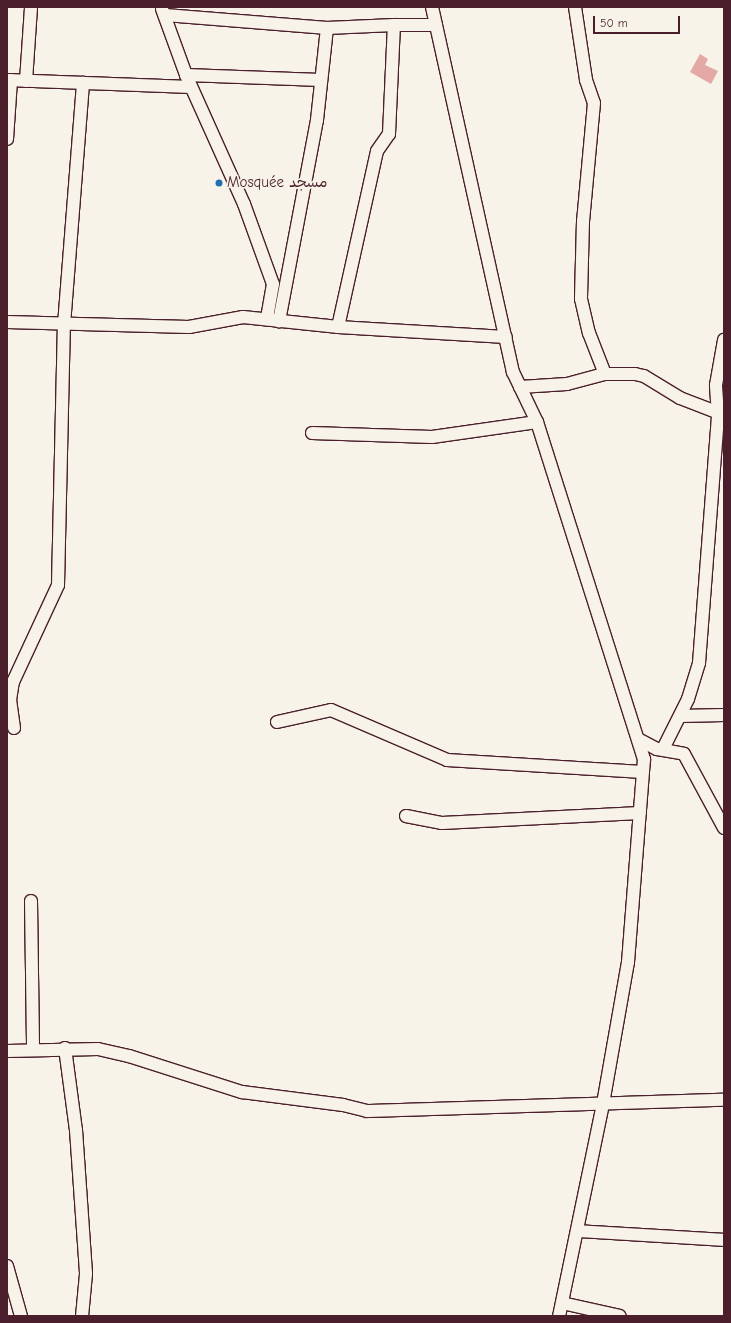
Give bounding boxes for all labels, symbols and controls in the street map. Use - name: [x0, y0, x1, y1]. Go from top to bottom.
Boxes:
- scale bar: [595, 8, 682, 34]
- text: 50 m: [600, 16, 628, 30]
- place label: Mosquée مسجد: [227, 174, 328, 192]
- marker: Mosquée مسجد: [214, 178, 224, 188]

